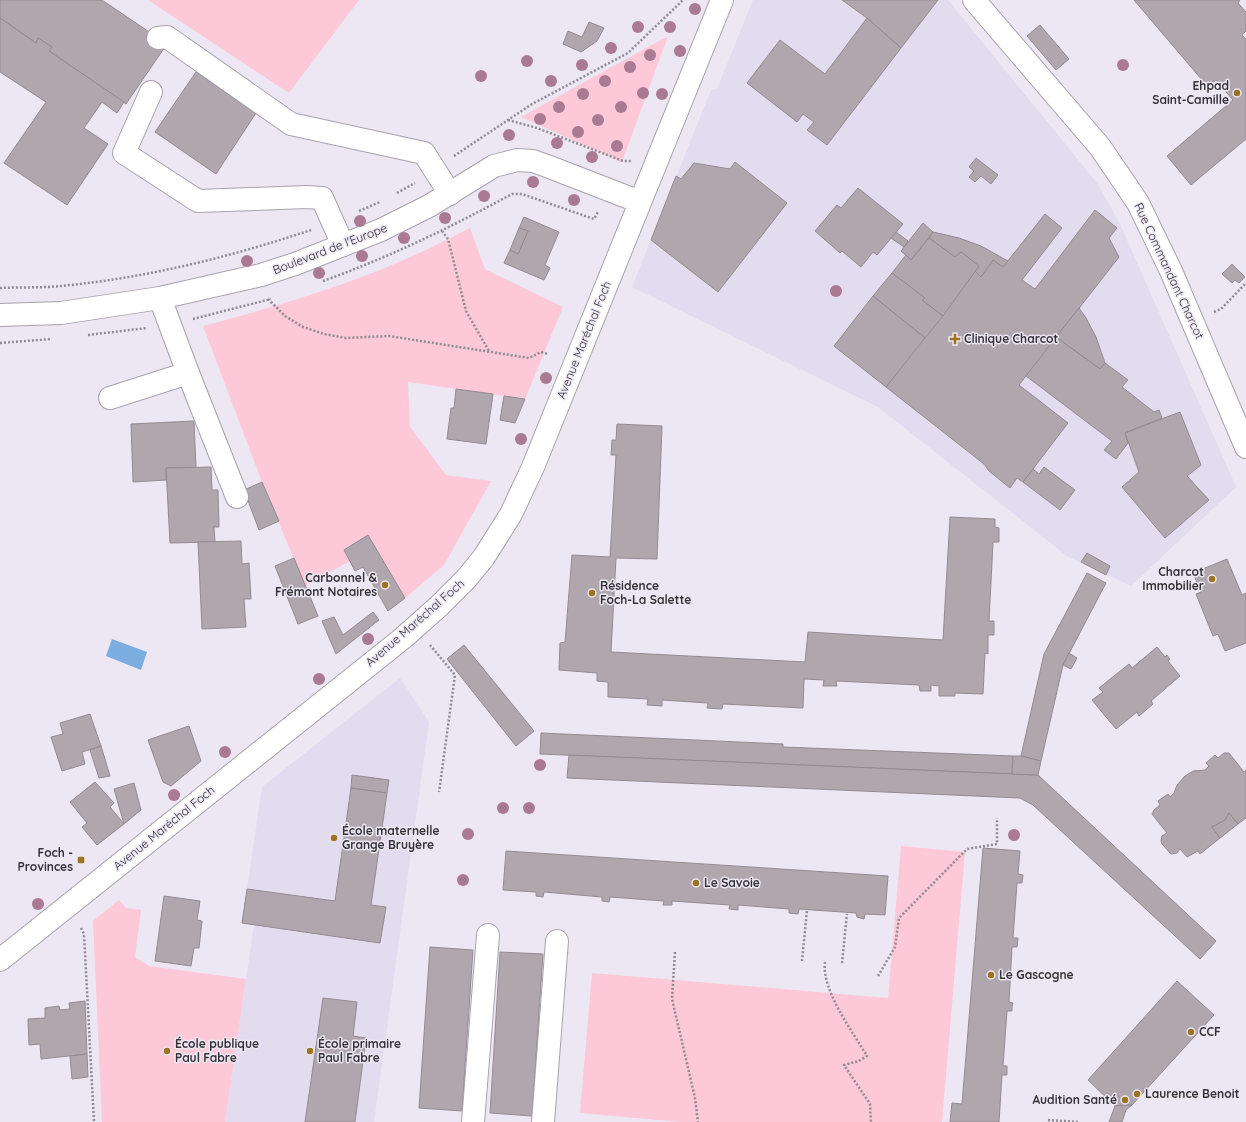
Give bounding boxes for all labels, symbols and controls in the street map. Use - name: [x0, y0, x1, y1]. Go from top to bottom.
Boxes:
- place label: Ehpad Saint-Camille: [1152, 78, 1229, 107]
- marker: Ehpad Saint-Camille: [1232, 88, 1242, 98]
- street label: Rue Commandant Charcot: [1131, 200, 1208, 341]
- street label: Boulevard de l'Europe: [270, 220, 389, 277]
- street label: Avenue Maréchal Foch: [553, 279, 614, 401]
- place label: Clinique Charcot: [964, 331, 1058, 346]
- marker: Clinique Charcot: [949, 333, 961, 345]
- place label: Charcot Immobilier: [1142, 564, 1204, 593]
- place label: Carbonnel & Frémont Notaires: [275, 570, 377, 599]
- marker: Charcot Immobilier: [1207, 574, 1217, 584]
- street label: Avenue Maréchal Foch: [362, 576, 467, 670]
- place label: Résidence Foch-La Salette: [600, 578, 691, 607]
- marker: Carbonnel & Frémont Notaires: [380, 580, 390, 590]
- marker: Résidence Foch-La Salette: [587, 588, 597, 598]
- street label: Avenue Maréchal Foch: [110, 782, 217, 873]
- place label: École maternelle Grange Bruyère: [342, 823, 440, 852]
- marker: École maternelle Grange Bruyère: [329, 833, 339, 843]
- place label: Foch - Provinces: [18, 845, 73, 874]
- marker: Foch - Provinces: [76, 855, 86, 865]
- place label: Le Savoie: [704, 875, 760, 890]
- marker: Le Savoie: [691, 878, 701, 888]
- place label: Le Gascogne: [999, 967, 1074, 982]
- marker: Le Gascogne: [986, 970, 996, 980]
- place label: CCF: [1199, 1024, 1221, 1039]
- marker: CCF: [1186, 1027, 1196, 1037]
- place label: École publique Paul Fabre: [175, 1036, 259, 1065]
- place label: École primaire Paul Fabre: [318, 1036, 401, 1065]
- marker: École publique Paul Fabre: [162, 1046, 172, 1056]
- marker: École primaire Paul Fabre: [305, 1046, 315, 1056]
- place label: Laurence Benoit: [1145, 1086, 1239, 1101]
- marker: Laurence Benoit: [1132, 1089, 1142, 1099]
- place label: Audition Santé: [1033, 1092, 1117, 1107]
- marker: Audition Santé: [1120, 1095, 1130, 1105]

